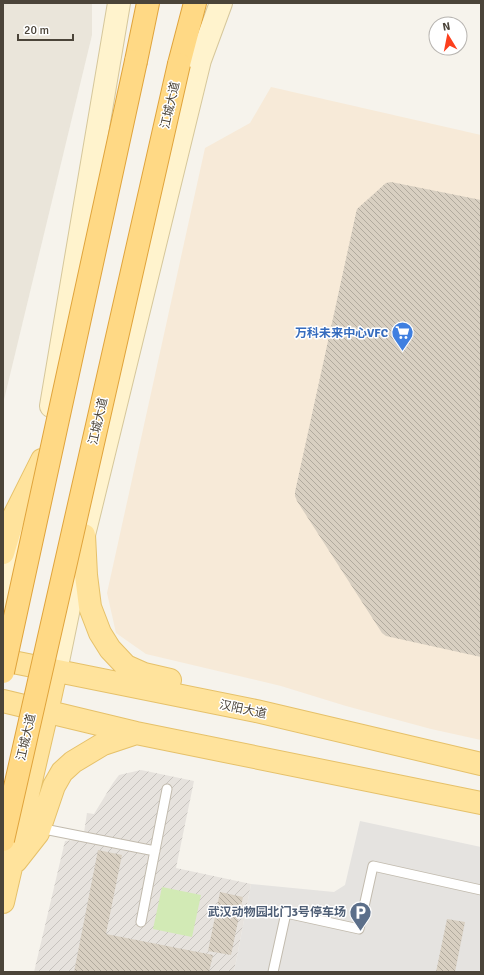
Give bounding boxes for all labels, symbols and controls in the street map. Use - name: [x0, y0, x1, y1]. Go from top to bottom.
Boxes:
- scale bar: [18, 16, 73, 42]
- north arrow: [428, 16, 468, 56]
- text: N: [441, 20, 451, 34]
- text: 20 m: [24, 23, 49, 38]
- street label: 江城大道: [158, 80, 183, 130]
- supermarket icon: 万科未来中心VFC: [390, 320, 416, 353]
- place label: 万科未来中心VFC: [295, 326, 389, 341]
- street label: 江城大道: [86, 396, 111, 446]
- street label: 汉阳大道: [218, 697, 268, 722]
- street label: 江城大道: [14, 712, 39, 762]
- parking icon: 武汉动物园北门3号停车场: [348, 899, 374, 932]
- place label: 武汉动物园北门3号停车场: [208, 905, 346, 920]

